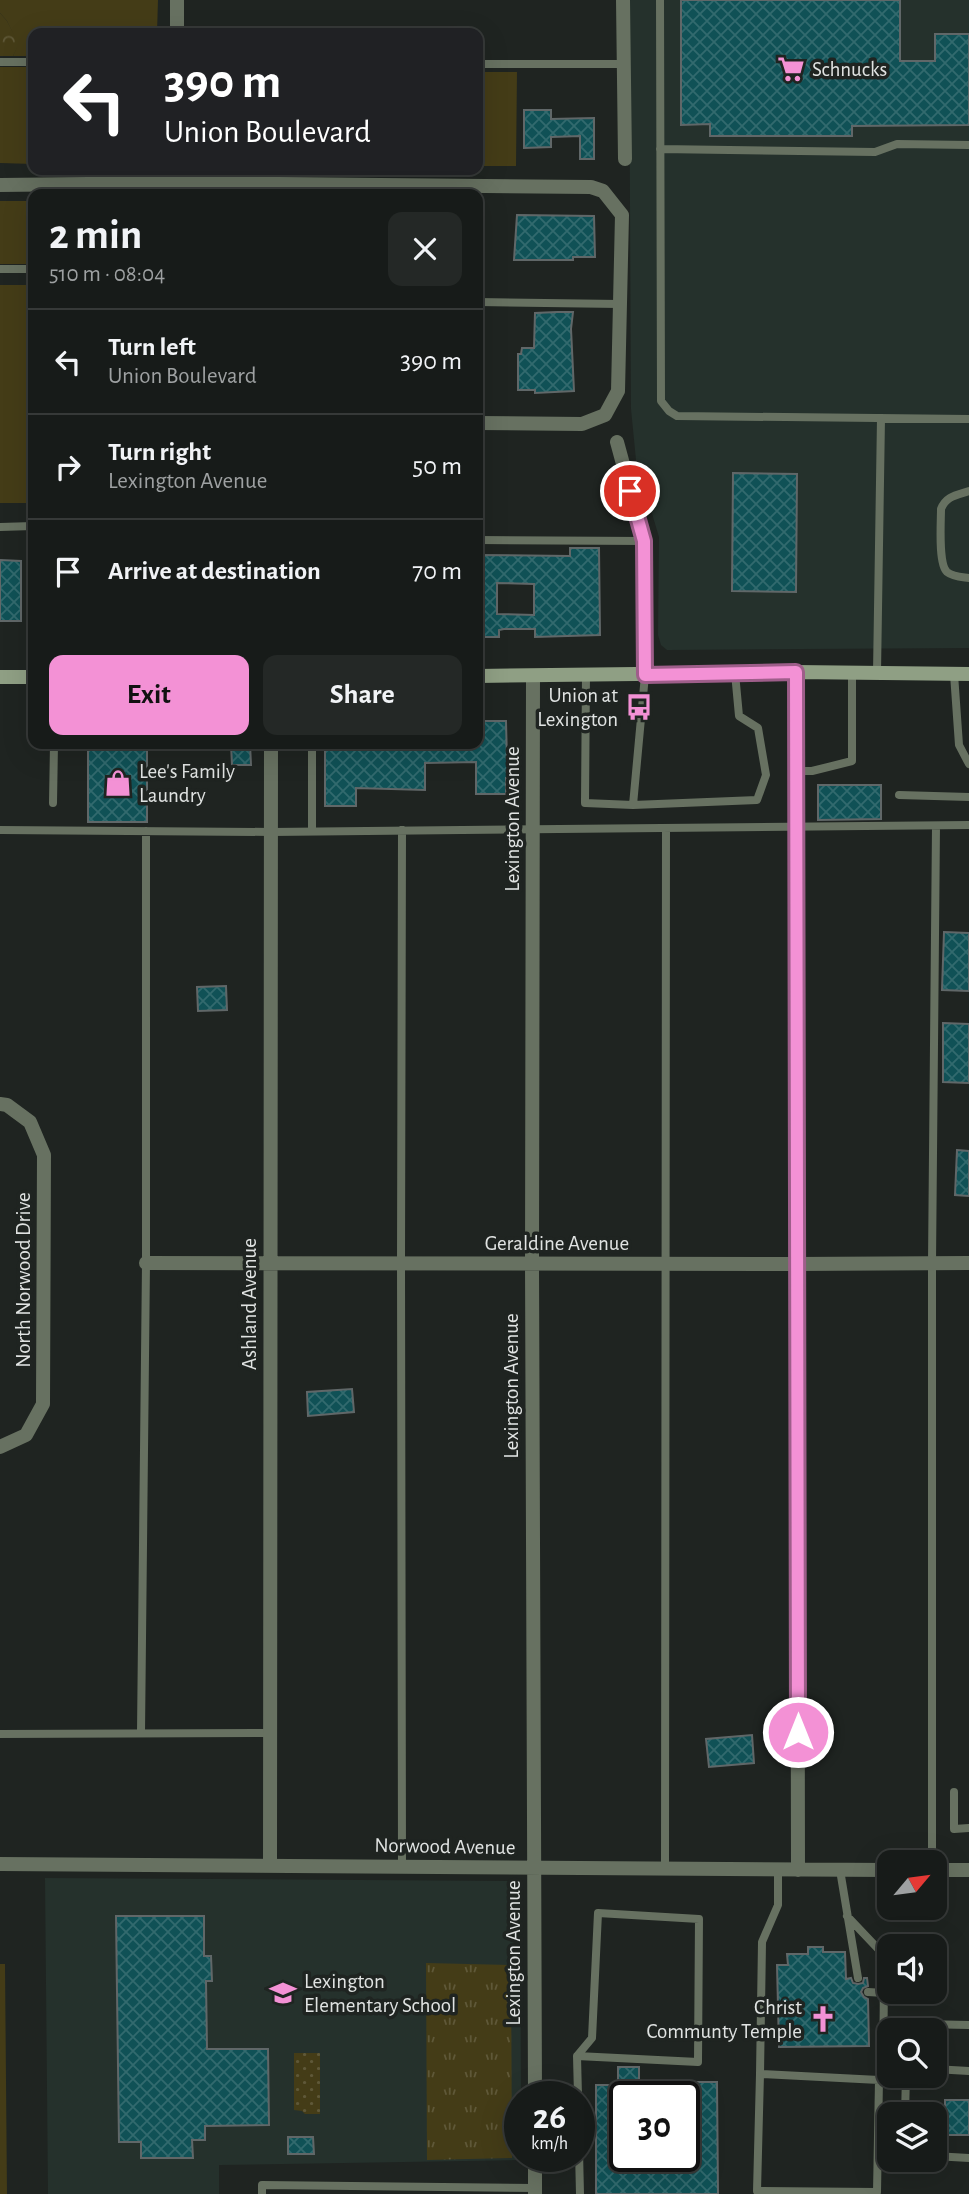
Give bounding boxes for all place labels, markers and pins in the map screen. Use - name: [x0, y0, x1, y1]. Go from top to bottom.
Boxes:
- supermarket icon: Schnucks: [776, 54, 806, 84]
- place label: Schnucks: [812, 59, 887, 80]
- pin: [600, 461, 660, 521]
- place label: Union at Lexington: [537, 685, 618, 730]
- bus stop icon: Union at Lexington: [624, 692, 654, 722]
- place label: Lee's Family Laundry: [139, 761, 235, 806]
- shop icon: Lee's Family Laundry: [103, 768, 133, 798]
- place label: Lexington Elementary School: [304, 1971, 456, 2016]
- school or university icon: Lexington Elementary School: [268, 1978, 298, 2008]
- place label: Christ Communty Temple: [647, 1997, 802, 2042]
- church icon: Christ Communty Temple: [808, 2004, 838, 2034]

